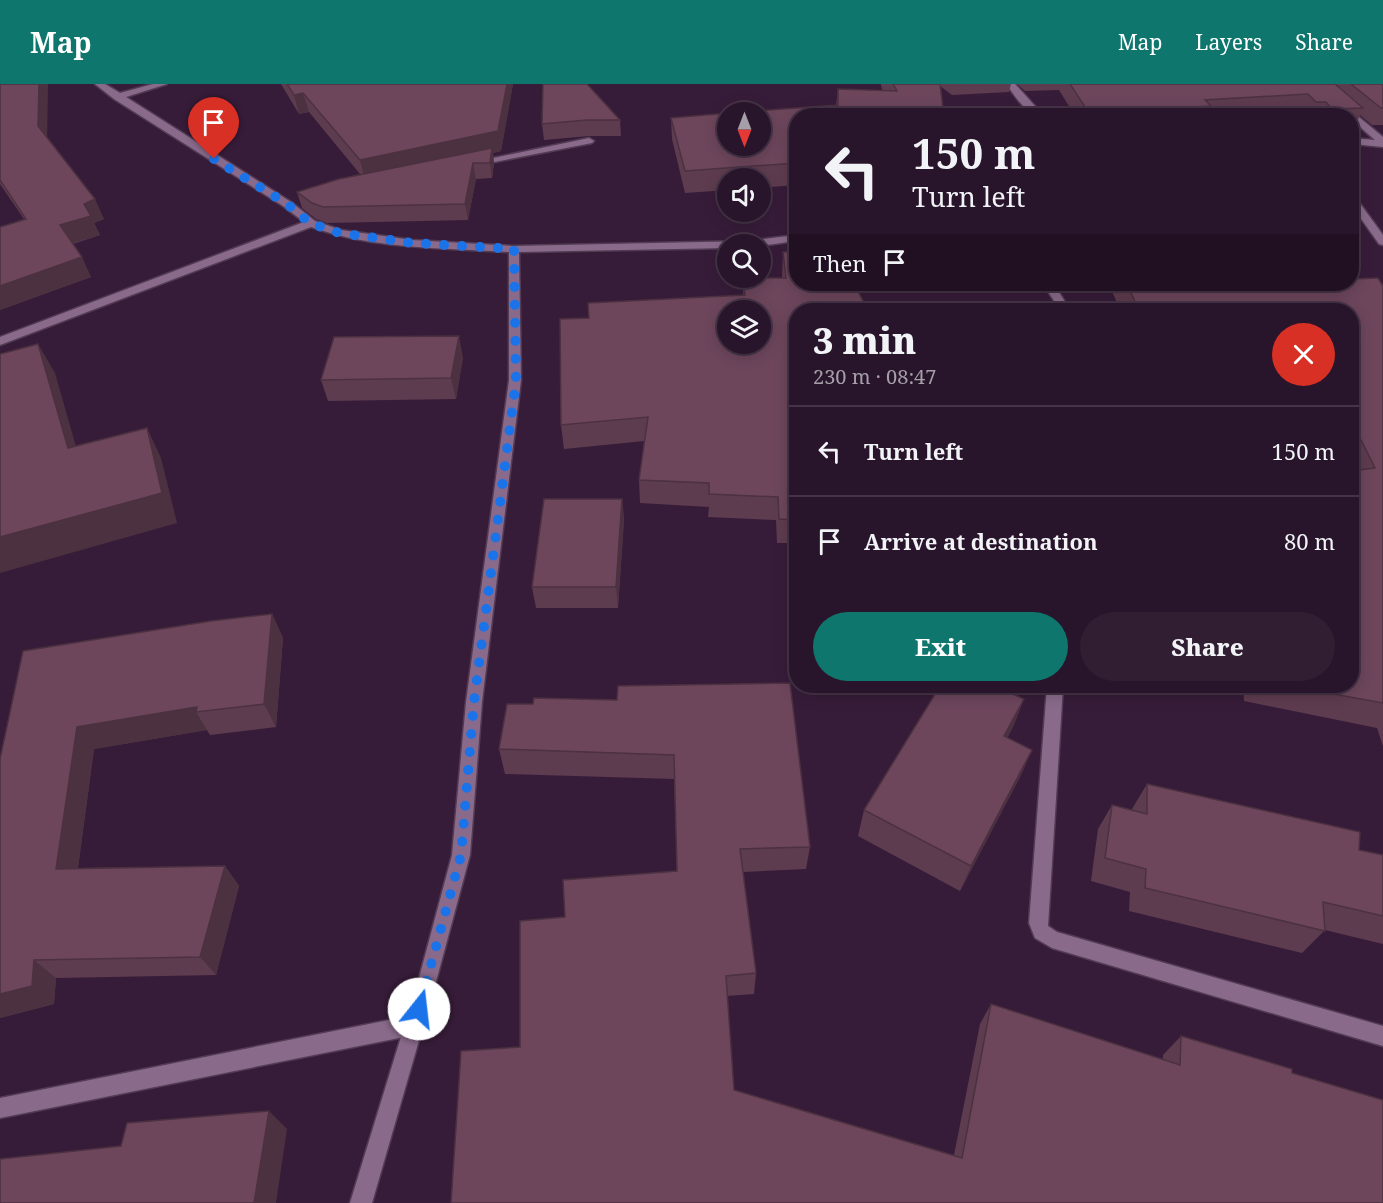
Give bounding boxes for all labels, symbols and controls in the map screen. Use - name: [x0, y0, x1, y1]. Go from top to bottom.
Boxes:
- text: Map: [30, 23, 92, 61]
- text: Map: [1118, 28, 1162, 56]
- text: Layers: [1195, 28, 1262, 56]
- text: Share: [1295, 28, 1353, 56]
- pin: [188, 97, 239, 159]
- north arrow: [717, 102, 771, 156]
- map controls: [717, 102, 771, 354]
- icon: arrive: [197, 106, 230, 139]
- text: 150 m: [912, 124, 1036, 181]
- icon: left: [813, 132, 891, 210]
- button: sound: [717, 168, 771, 222]
- text: Turn left: [912, 178, 1025, 215]
- button: search: [717, 234, 771, 288]
- icon: arrive: [878, 246, 911, 279]
- text: Then: [813, 248, 866, 278]
- button: layers: [717, 300, 771, 354]
- text: 3 min: [813, 316, 916, 365]
- button: close: [1272, 323, 1335, 386]
- text: 230 m · 08:47: [813, 363, 936, 390]
- icon: left: [813, 435, 846, 468]
- text: Turn left: [864, 436, 963, 466]
- text: 150 m: [1272, 436, 1335, 466]
- icon: arrive: [813, 525, 846, 558]
- text: Arrive at destination: [864, 526, 1098, 556]
- text: 80 m: [1284, 526, 1335, 556]
- button: Exit: [813, 612, 1068, 681]
- button: Share: [1080, 612, 1335, 681]
- position arrow: [387, 977, 451, 1041]

